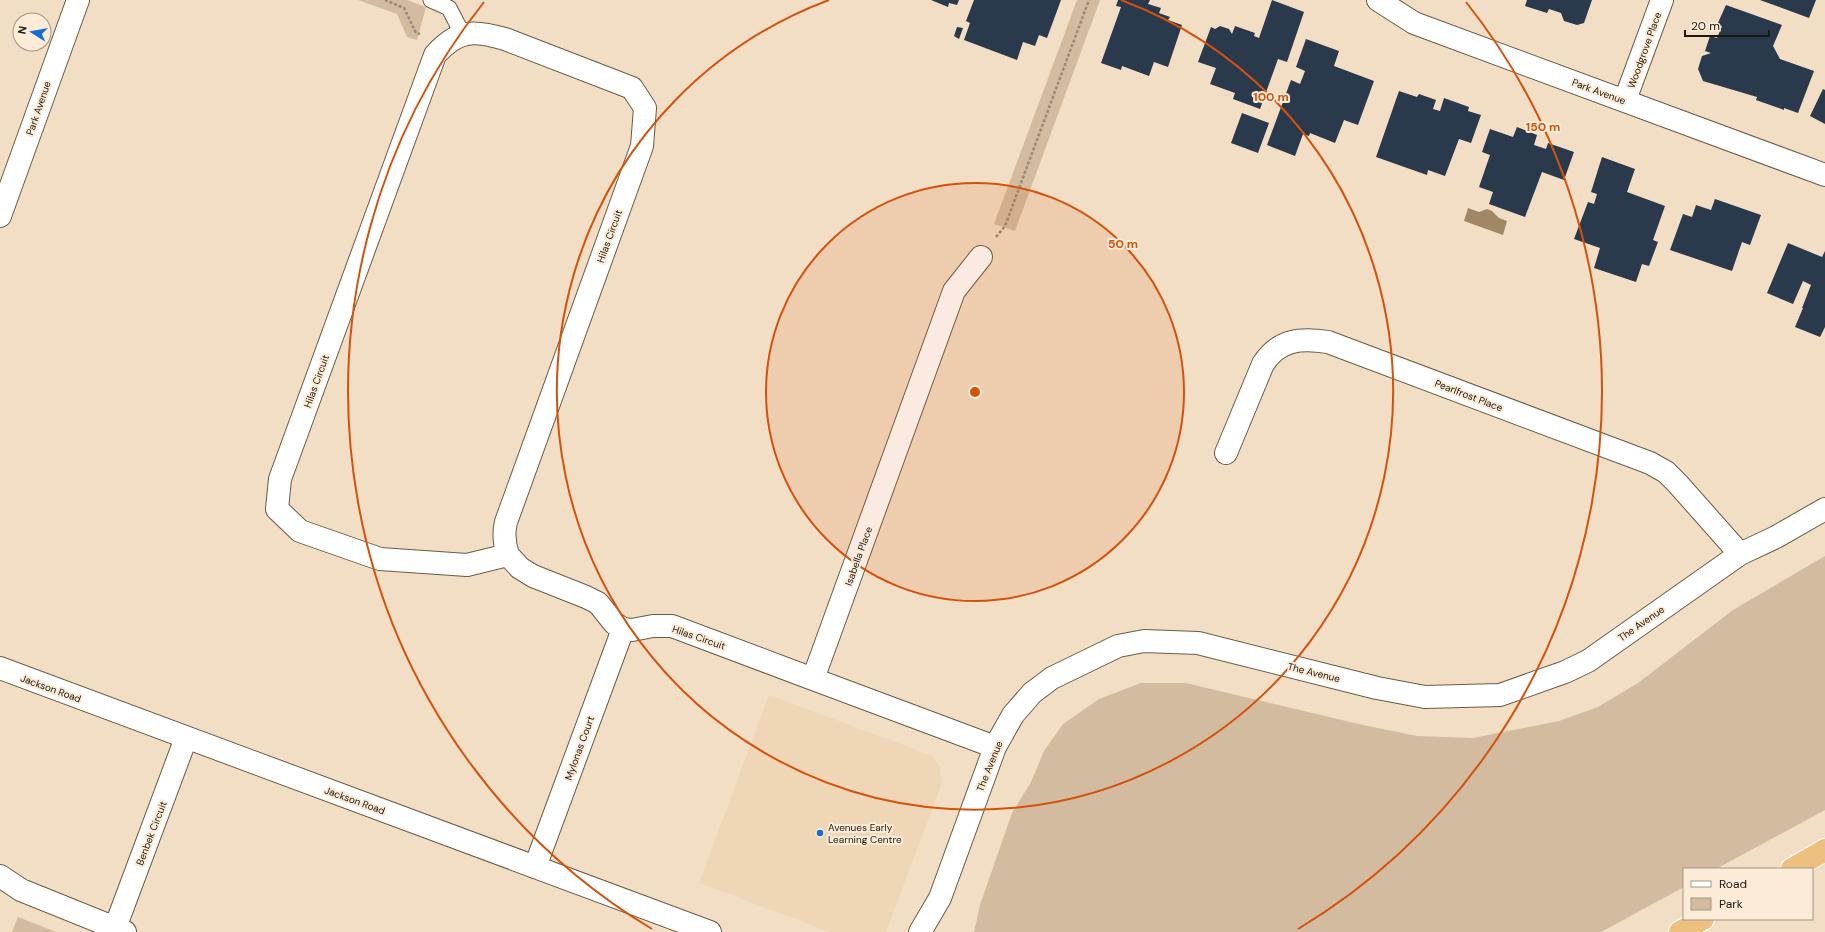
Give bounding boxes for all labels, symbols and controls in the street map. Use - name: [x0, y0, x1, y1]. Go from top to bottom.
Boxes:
- street label: Woodgrove Place: [1625, 10, 1664, 90]
- north arrow: [12, 12, 52, 52]
- scale bar: [1685, 12, 1769, 38]
- text: 20 m: [1691, 18, 1720, 34]
- text: N: [15, 25, 30, 35]
- street label: Park Avenue: [1570, 76, 1628, 107]
- street label: Park Avenue: [23, 79, 54, 137]
- text: 100 m: [1253, 89, 1289, 105]
- text: 150 m: [1526, 119, 1560, 135]
- street label: Hilas Circuit: [594, 208, 625, 264]
- text: 50 m: [1108, 236, 1138, 252]
- street label: Hilas Circuit: [301, 353, 332, 409]
- street label: Pearlfrost Place: [1433, 377, 1505, 414]
- centre of rings: [968, 385, 982, 399]
- street label: Isabella Place: [842, 524, 875, 588]
- street label: The Avenue: [1616, 603, 1667, 644]
- street label: Hilas Circuit: [671, 622, 727, 653]
- street label: The Avenue: [1286, 660, 1342, 685]
- street label: Jackson Road: [19, 671, 83, 705]
- street label: Mylonas Court: [562, 714, 597, 782]
- street label: The Avenue: [973, 739, 1006, 794]
- street label: Jackson Road: [323, 783, 387, 817]
- street label: Benbek Circuit: [133, 799, 170, 867]
- place label: Avenues Early Learning Centre: [828, 821, 902, 846]
- marker: Avenues Early Learning Centre: [815, 828, 825, 838]
- legend: [1683, 868, 1813, 920]
- text: Road: [1719, 876, 1747, 892]
- text: Park: [1719, 896, 1743, 912]

